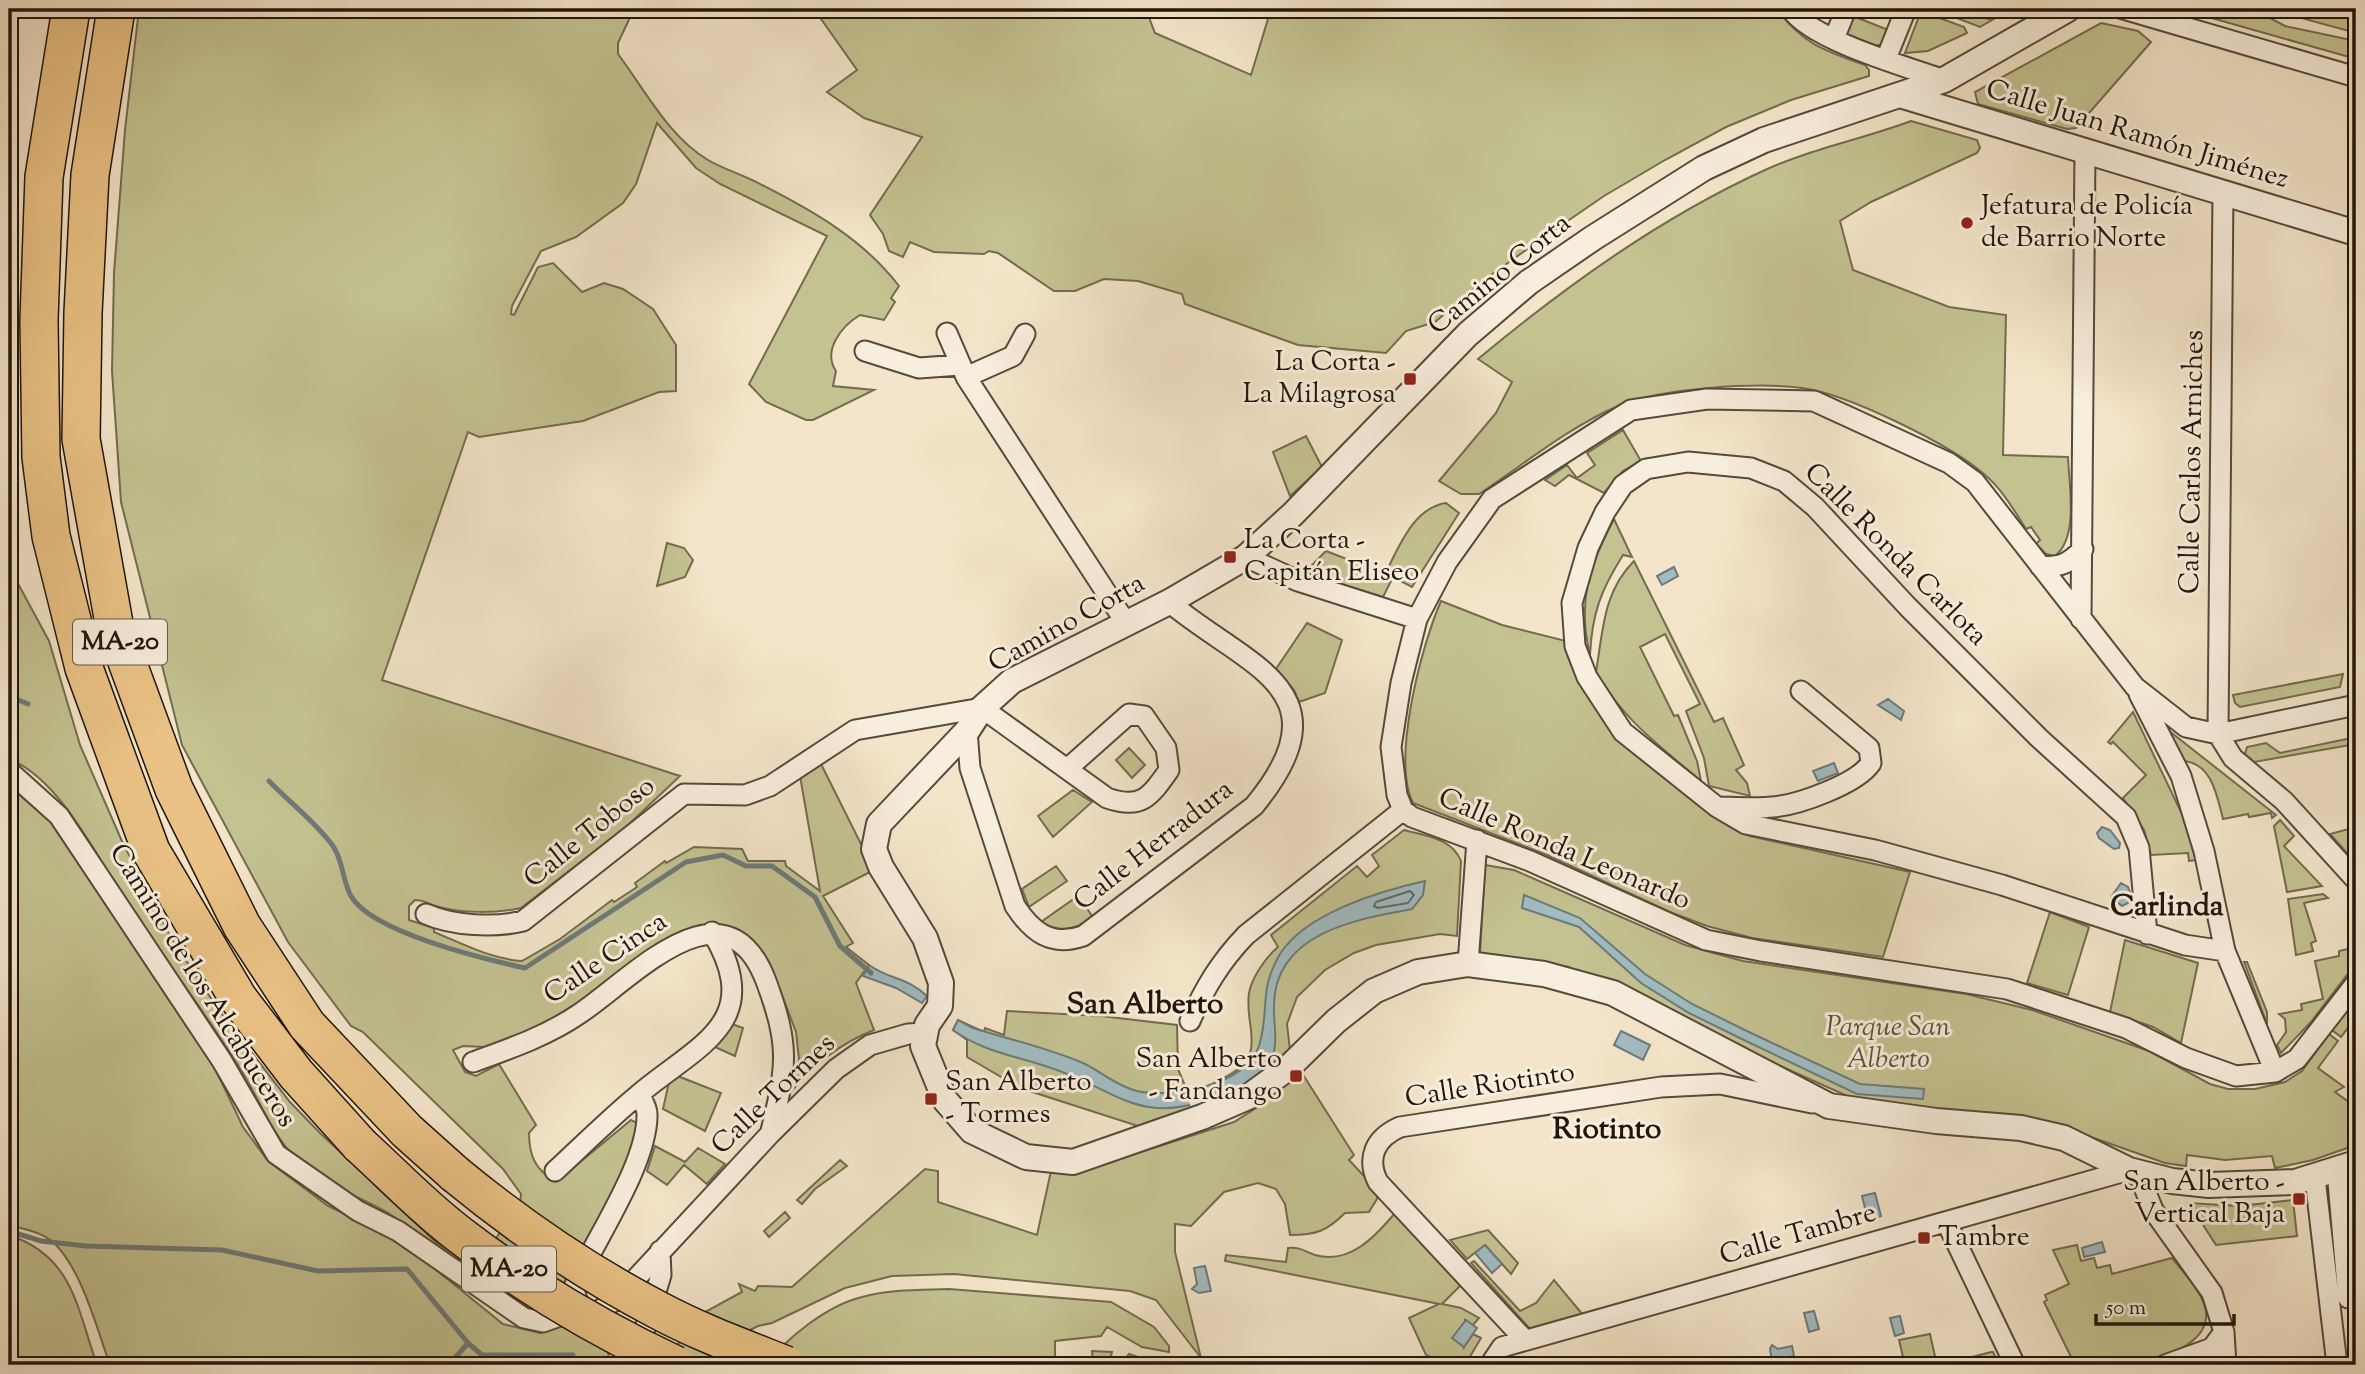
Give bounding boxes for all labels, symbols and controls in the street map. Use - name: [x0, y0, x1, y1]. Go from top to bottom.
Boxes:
- street label: Calle Juan Ramón Jiménez: [1981, 70, 2293, 200]
- place label: Jefatura de Policía de Barrio Norte: [1979, 187, 2193, 259]
- street label: Camino Corta: [1420, 205, 1580, 345]
- marker: Jefatura de Policía de Barrio Norte: [1959, 215, 1975, 231]
- street label: Calle Carlos Arniches: [2171, 330, 2215, 594]
- place label: La Corta - La Milagrosa: [1243, 343, 1396, 415]
- marker: La Corta - La Milagrosa: [1402, 371, 1418, 387]
- street label: Calle Ronda Carlota: [1794, 454, 1996, 656]
- place label: La Corta - Capitán Eliseo: [1244, 521, 1419, 593]
- marker: La Corta - Capitán Eliseo: [1222, 549, 1238, 565]
- street label: Camino Corta: [981, 564, 1153, 684]
- road number: MA-20: [73, 620, 167, 664]
- street label: Calle Toboso: [516, 768, 664, 898]
- street label: Calle Herradura: [1066, 771, 1243, 921]
- street label: Calle Ronda Leonardo: [1432, 779, 1696, 921]
- street label: Camino de los Alcabuceros: [98, 836, 306, 1136]
- district label: Carlinda: [2110, 886, 2224, 929]
- street label: Calle Cinca: [536, 903, 676, 1015]
- district label: San Alberto: [1066, 984, 1224, 1027]
- park label: Parque San Alberto: [1826, 1008, 1951, 1080]
- street label: Calle Tormes: [703, 1025, 845, 1165]
- place label: San Alberto - Fandango: [1135, 1040, 1282, 1112]
- street label: Calle Riotinto: [1402, 1053, 1578, 1119]
- place label: San Alberto - Tormes: [945, 1063, 1092, 1135]
- marker: San Alberto - Fandango: [1288, 1068, 1304, 1084]
- marker: San Alberto - Tormes: [923, 1091, 939, 1107]
- district label: Riotinto: [1552, 1109, 1662, 1152]
- place label: San Alberto - Vertical Baja: [2123, 1163, 2285, 1235]
- marker: San Alberto - Vertical Baja: [2291, 1191, 2307, 1207]
- street label: Calle Tambre: [1715, 1194, 1881, 1276]
- place label: Tambre: [1938, 1218, 2030, 1258]
- marker: Tambre: [1916, 1230, 1932, 1246]
- road number: MA-20: [462, 1246, 556, 1292]
- scale bar: [2096, 1283, 2234, 1327]
- text: 50 m: [2105, 1294, 2146, 1324]

